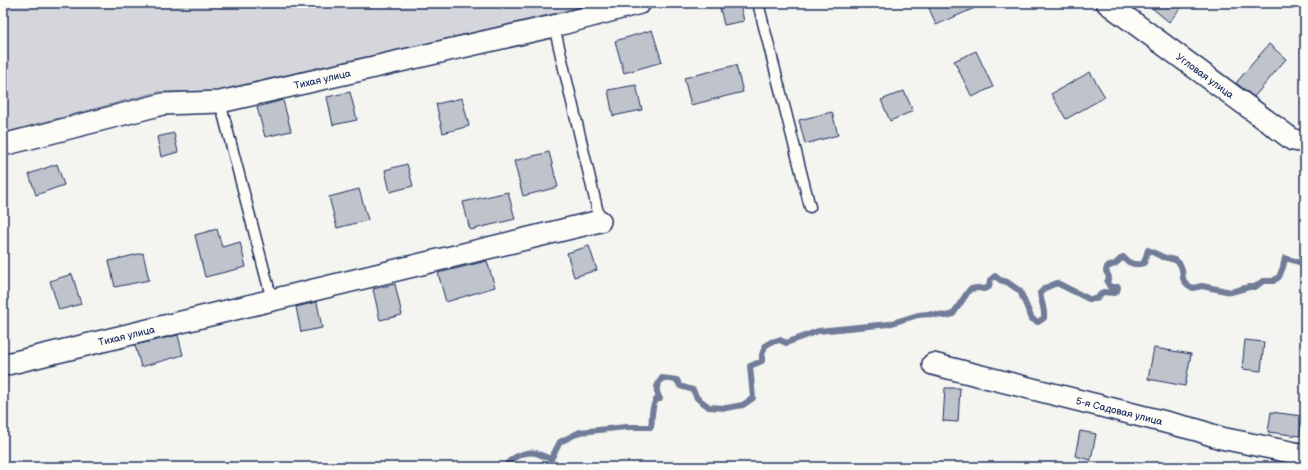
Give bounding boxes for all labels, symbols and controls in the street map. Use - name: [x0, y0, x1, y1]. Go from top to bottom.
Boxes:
- street label: Угловая улица: [1173, 51, 1236, 101]
- street label: Тихая улица: [293, 67, 352, 92]
- street label: Тихая улица: [97, 324, 156, 349]
- street label: 5-я Садовая улица: [1074, 395, 1164, 428]

